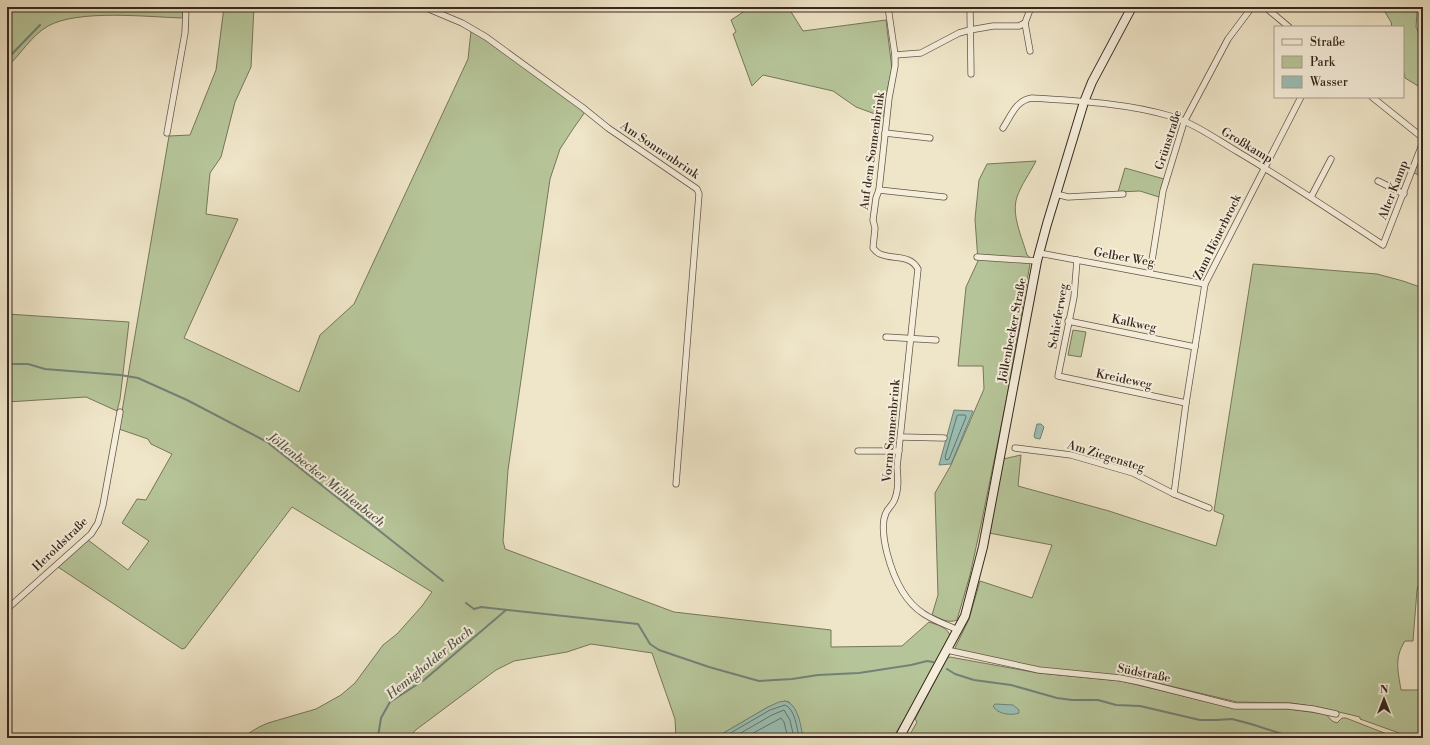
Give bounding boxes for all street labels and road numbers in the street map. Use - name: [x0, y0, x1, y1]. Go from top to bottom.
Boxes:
- street label: Auf dem Sonnenbrink: [857, 91, 888, 212]
- street label: Grünstraße: [1152, 108, 1185, 172]
- street label: Am Sonnenbrink: [617, 118, 703, 183]
- street label: Großkamp: [1218, 124, 1275, 167]
- street label: Alter Kamp: [1375, 158, 1412, 223]
- street label: Zum Hönerbrock: [1190, 191, 1245, 282]
- street label: Gelber Weg: [1092, 245, 1156, 270]
- street label: Jöllenbecker Straße: [995, 277, 1030, 385]
- street label: Schieferweg: [1045, 281, 1072, 350]
- street label: Kalkweg: [1110, 311, 1159, 336]
- street label: Kreideweg: [1094, 366, 1154, 393]
- street label: Vorm Sonnenbrink: [879, 378, 904, 484]
- street label: Am Ziegensteg: [1064, 437, 1147, 476]
- street label: Heroldstraße: [29, 514, 91, 575]
- street label: Südstraße: [1116, 661, 1172, 686]

